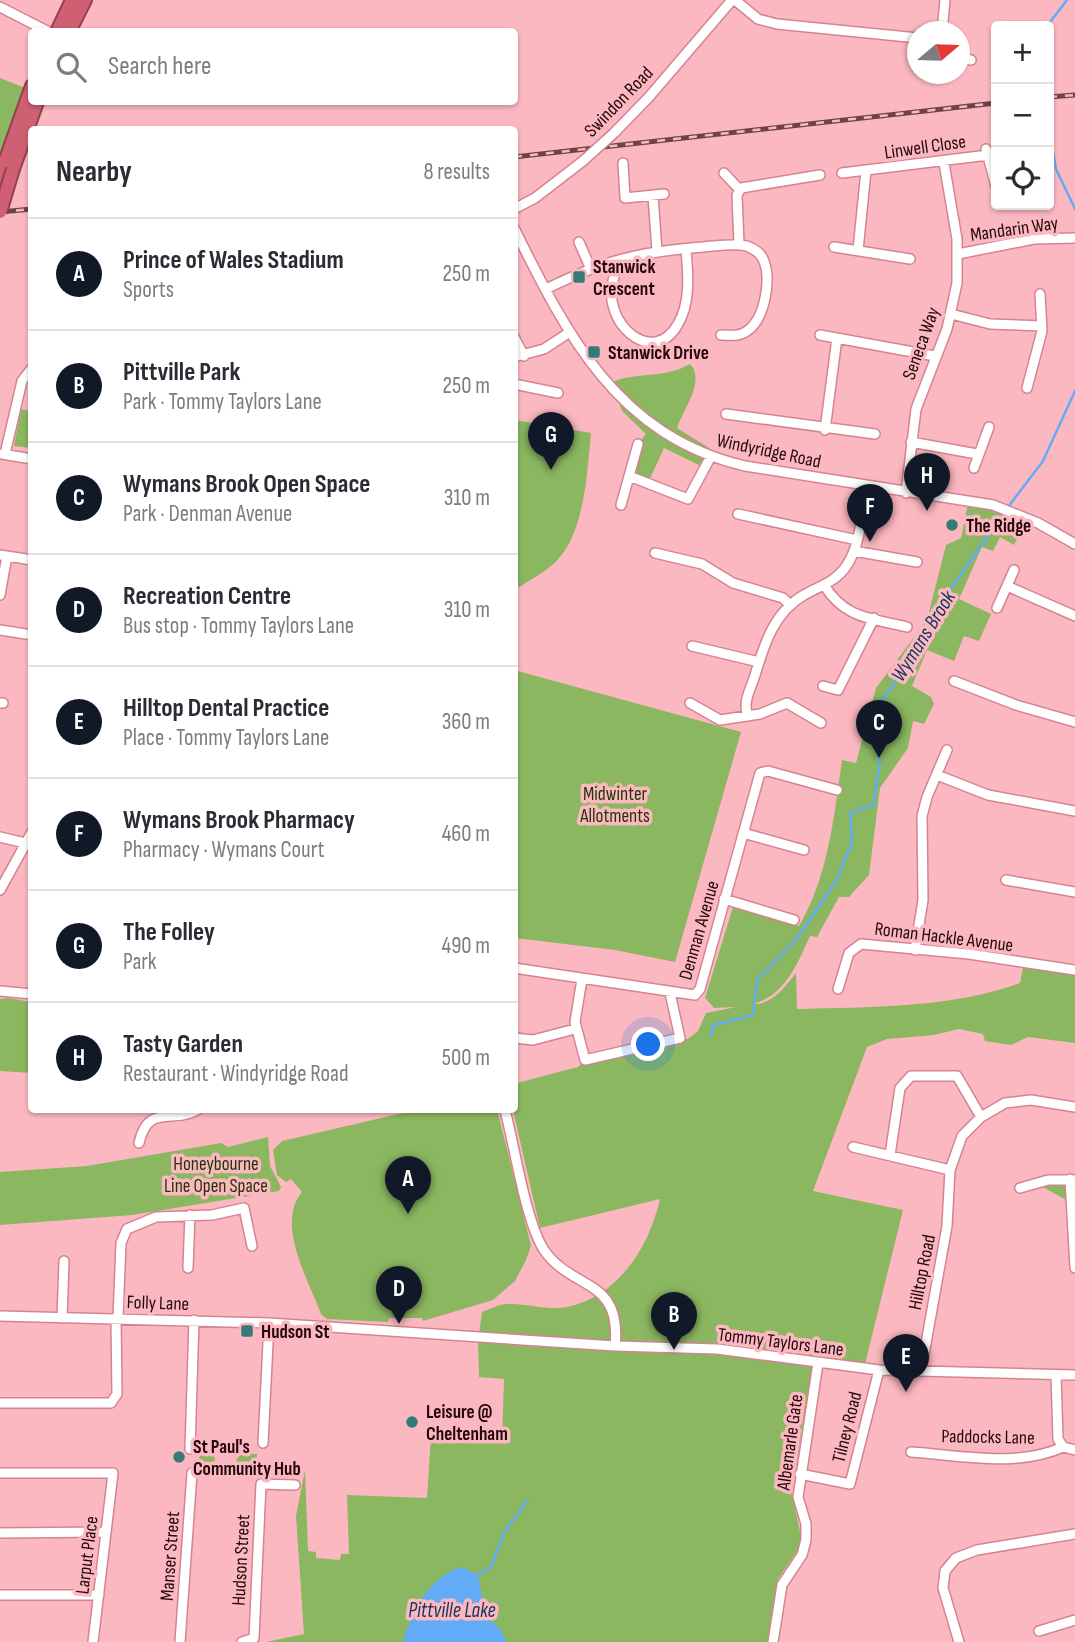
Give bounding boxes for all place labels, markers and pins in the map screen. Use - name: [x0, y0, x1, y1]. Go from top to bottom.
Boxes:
- place label: Stanwick Crescent: [593, 256, 655, 301]
- marker: Stanwick Crescent: [571, 269, 587, 285]
- place label: Stanwick Drive: [608, 342, 709, 365]
- marker: Stanwick Drive: [586, 344, 602, 360]
- pin: G: [528, 412, 574, 470]
- pin: H: [904, 453, 950, 511]
- pin: F: [847, 484, 893, 542]
- place label: The Ridge: [966, 515, 1031, 538]
- marker: The Ridge: [944, 517, 960, 533]
- pin: C: [856, 700, 902, 758]
- pin: A: [385, 1156, 431, 1214]
- pin: D: [376, 1266, 422, 1324]
- pin: B: [651, 1292, 697, 1350]
- place label: Hudson St: [261, 1321, 330, 1344]
- marker: Hudson St: [239, 1323, 255, 1339]
- pin: E: [883, 1334, 929, 1392]
- place label: Leisure @ Cheltenham: [426, 1401, 508, 1446]
- marker: Leisure @ Cheltenham: [404, 1414, 420, 1430]
- place label: St Paul's Community Hub: [193, 1436, 301, 1481]
- marker: St Paul's Community Hub: [171, 1449, 187, 1465]

